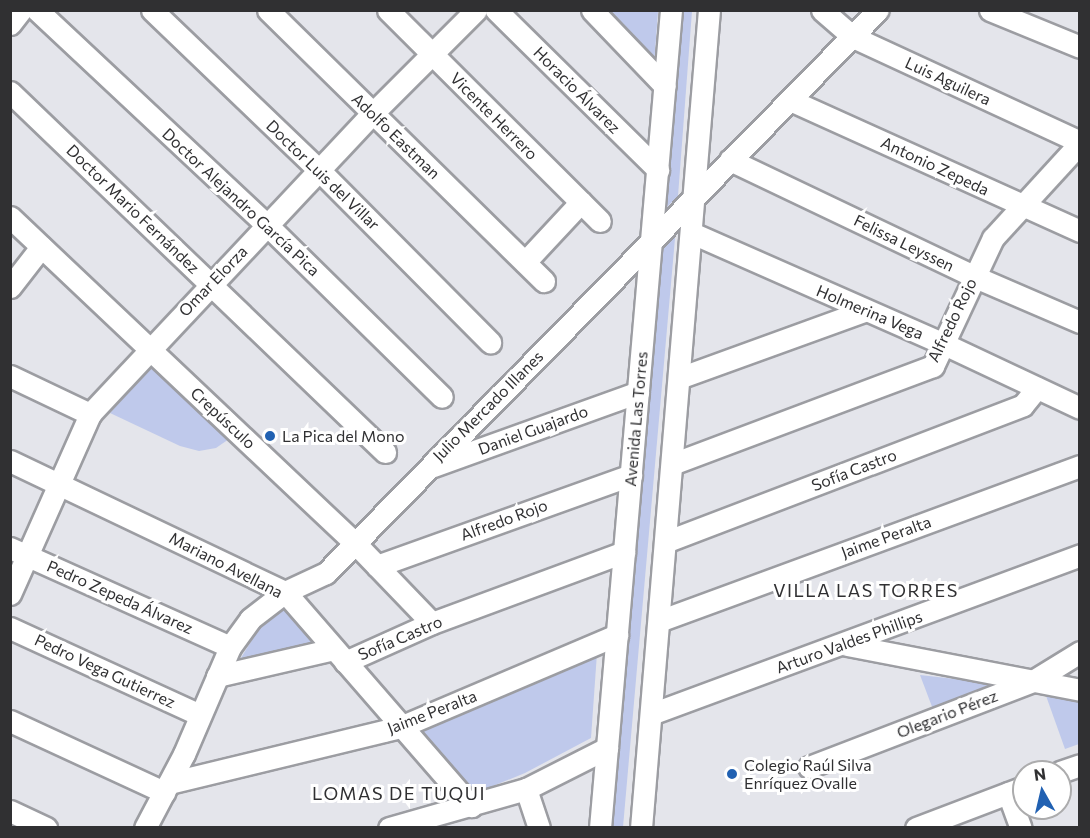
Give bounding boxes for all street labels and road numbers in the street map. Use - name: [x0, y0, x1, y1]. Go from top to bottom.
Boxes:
- street label: Horacio Álvarez: [530, 43, 624, 137]
- street label: Luis Aguilera: [902, 53, 994, 109]
- street label: Vicente Herrero: [446, 68, 542, 164]
- street label: Adolfo Eastman: [348, 89, 444, 183]
- street label: Doctor Luis del Villar: [262, 116, 384, 234]
- street label: Doctor Alejandro García Pica: [158, 124, 324, 280]
- street label: Antonio Zepeda: [878, 133, 992, 199]
- street label: Doctor Mario Fernández: [63, 141, 203, 277]
- street label: Felissa Leyssen: [851, 210, 957, 276]
- street label: Omar Elorza: [175, 242, 251, 320]
- street label: Alfredo Rojo: [923, 275, 981, 365]
- street label: Holmerina Vega: [814, 281, 926, 343]
- street label: Julio Mercado Illanes: [429, 347, 547, 465]
- street label: Avenida Las Torres: [621, 351, 651, 487]
- street label: Crepúsculo: [187, 383, 259, 453]
- street label: Daniel Guajardo: [475, 401, 591, 459]
- street label: Sofía Castro: [809, 445, 899, 495]
- street label: Alfredo Rojo: [458, 495, 550, 545]
- street label: Jaime Peralta: [838, 512, 934, 562]
- street label: Mariano Avellana: [166, 528, 286, 602]
- street label: Pedro Zepeda Álvarez: [44, 556, 196, 638]
- street label: Arturo Valdes Phillips: [773, 607, 925, 677]
- street label: Sofía Castro: [355, 612, 445, 664]
- street label: Pedro Vega Gutierrez: [32, 630, 178, 712]
- street label: Jaime Peralta: [384, 686, 480, 738]
- street label: Olegario Pérez: [894, 686, 1000, 742]

